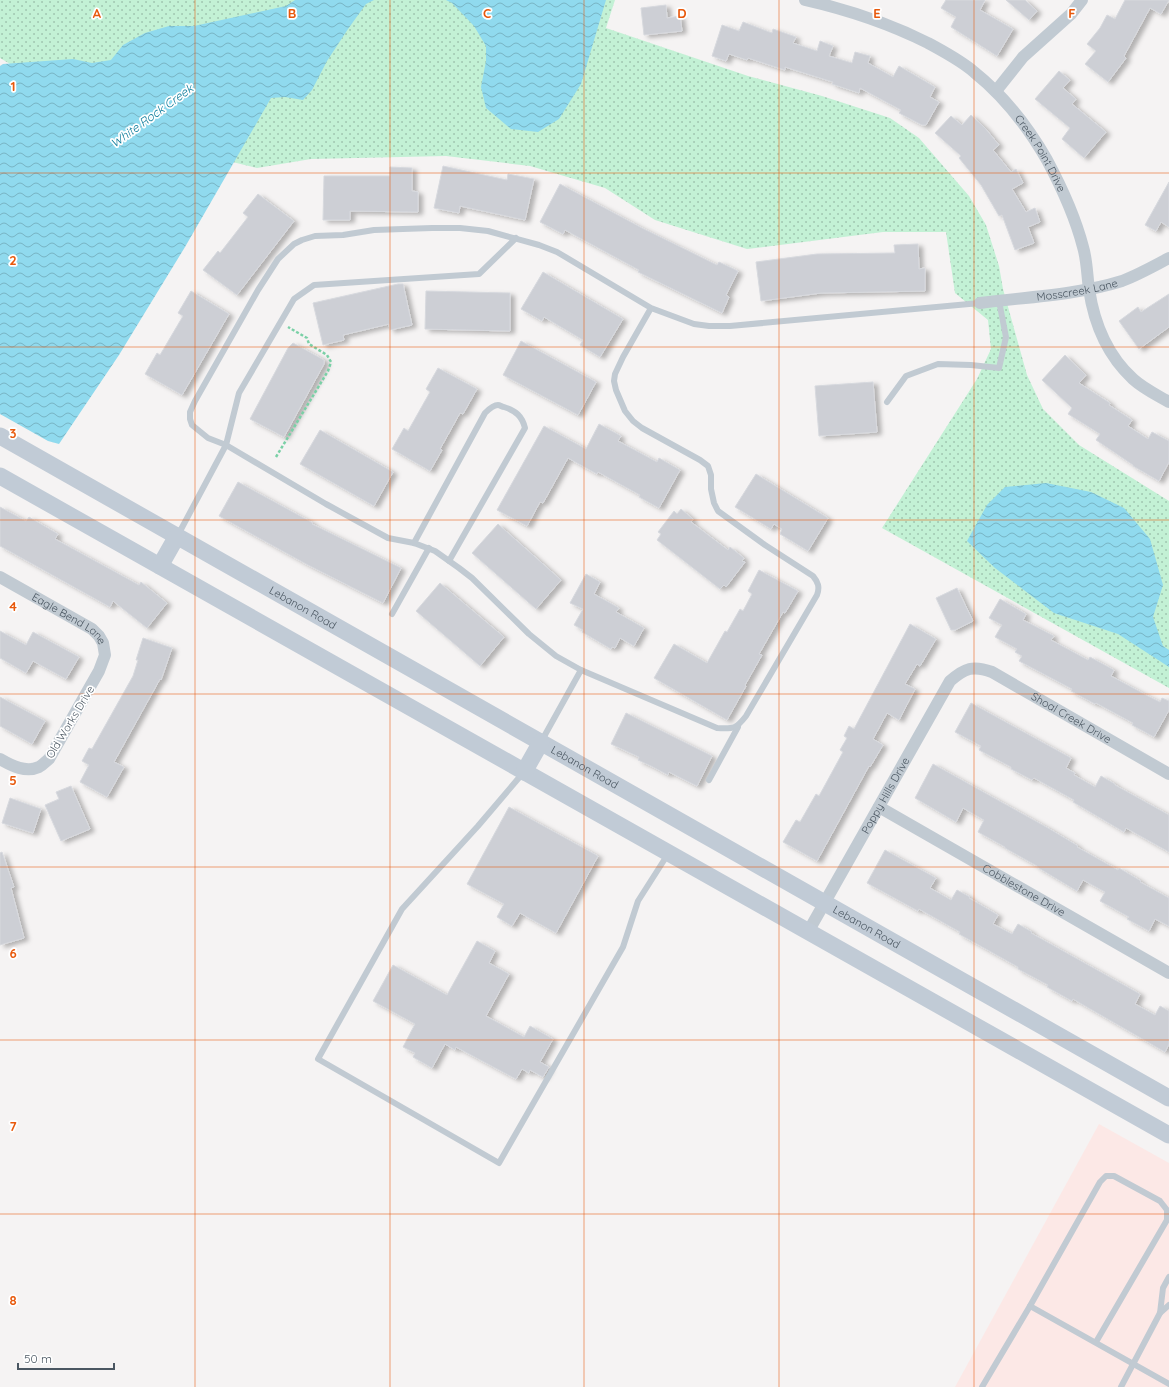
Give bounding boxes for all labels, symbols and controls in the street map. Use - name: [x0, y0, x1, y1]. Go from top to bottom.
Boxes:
- text: A: [93, 5, 102, 21]
- text: B: [288, 5, 296, 21]
- text: C: [483, 5, 491, 21]
- text: D: [677, 5, 687, 21]
- text: E: [873, 5, 881, 21]
- text: F: [1068, 5, 1076, 21]
- text: 1: [10, 78, 16, 94]
- water label: White Rock Creek: [108, 80, 197, 151]
- street label: Creek Point Drive: [1012, 112, 1069, 194]
- text: 2: [9, 252, 17, 268]
- street label: Mosscreek Lane: [1036, 276, 1119, 304]
- text: 3: [10, 425, 17, 441]
- street label: Lebanon Road: [267, 583, 339, 632]
- street label: Eagle Bend Lane: [30, 590, 109, 647]
- text: 4: [9, 598, 17, 614]
- street label: Old Works Drive: [43, 683, 97, 761]
- street label: Shoal Creek Drive: [1029, 689, 1114, 746]
- street label: Lebanon Road: [549, 743, 621, 792]
- street label: Poppy Hills Drive: [858, 755, 913, 836]
- text: 5: [9, 772, 17, 788]
- street label: Cobblestone Drive: [980, 861, 1068, 919]
- street label: Lebanon Road: [831, 902, 903, 951]
- text: 6: [9, 945, 17, 961]
- text: 7: [9, 1118, 17, 1134]
- text: 8: [9, 1292, 17, 1308]
- scale bar: [18, 1345, 114, 1371]
- text: 50 m: [24, 1351, 52, 1366]

